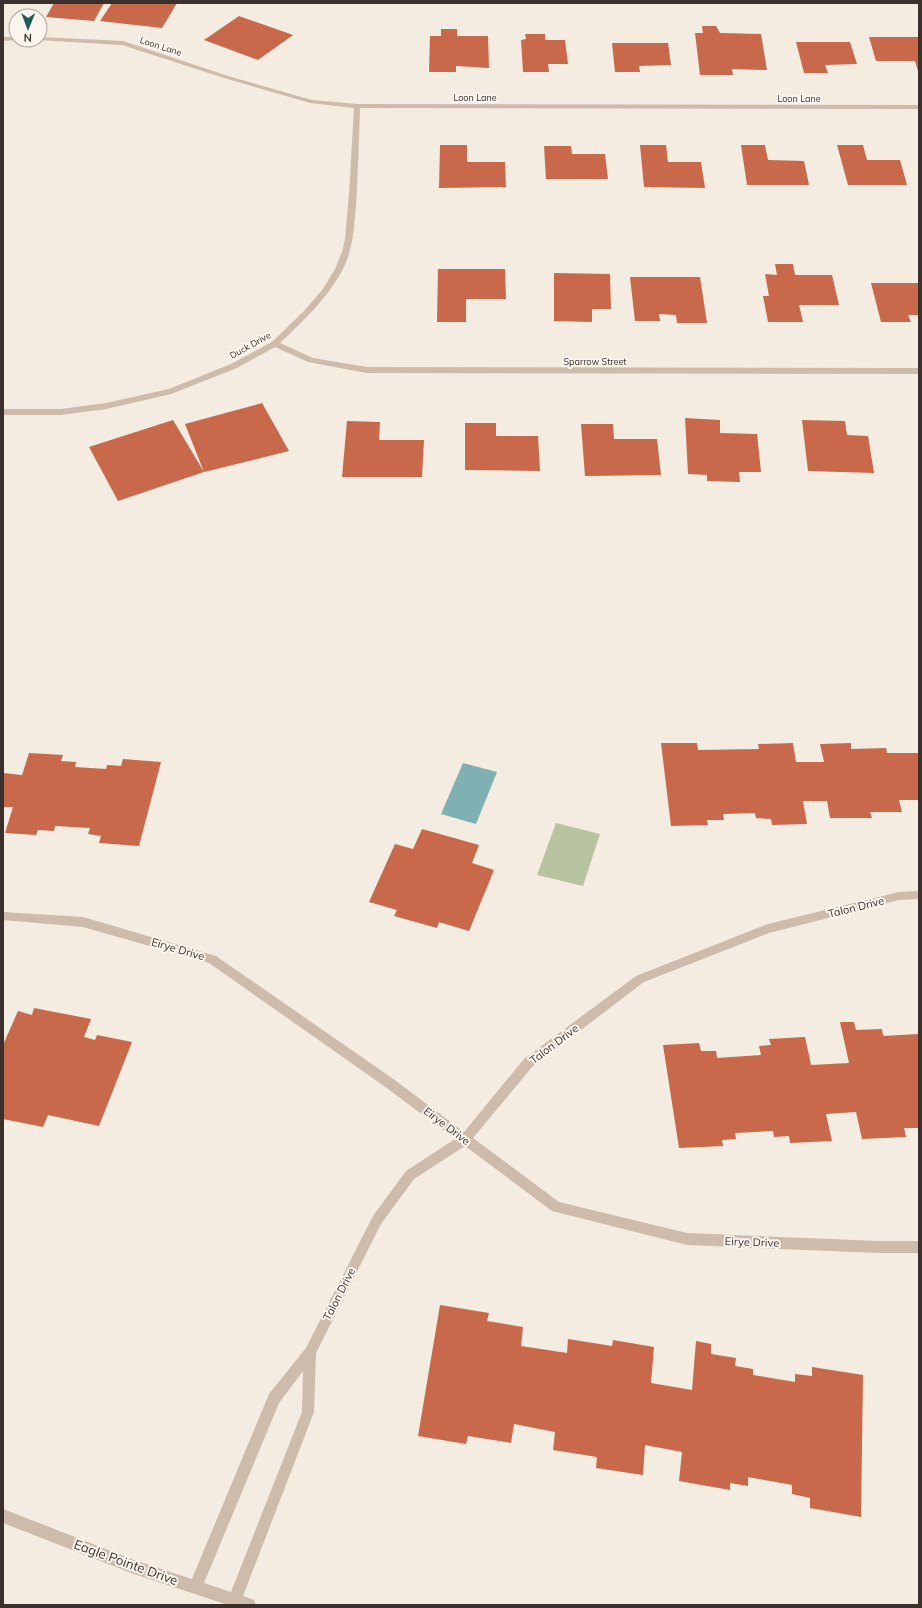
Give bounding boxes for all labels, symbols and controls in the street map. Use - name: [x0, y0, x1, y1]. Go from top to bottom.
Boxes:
- north arrow: [8, 8, 48, 48]
- text: N: [24, 31, 32, 45]
- street label: Loon Lane: [139, 34, 183, 58]
- street label: Loon Lane: [453, 92, 497, 103]
- street label: Loon Lane: [777, 93, 821, 104]
- street label: Duck Drive: [228, 329, 272, 361]
- street label: Sparrow Street: [563, 356, 627, 367]
- street label: Talon Drive: [827, 893, 885, 921]
- street label: Eirye Drive: [150, 935, 206, 963]
- street label: Talon Drive: [527, 1021, 581, 1067]
- street label: Eirye Drive: [421, 1104, 473, 1148]
- street label: Eirye Drive: [724, 1234, 780, 1250]
- street label: Talon Drive: [320, 1265, 358, 1323]
- street label: Eagle Pointe Drive: [72, 1536, 180, 1588]

